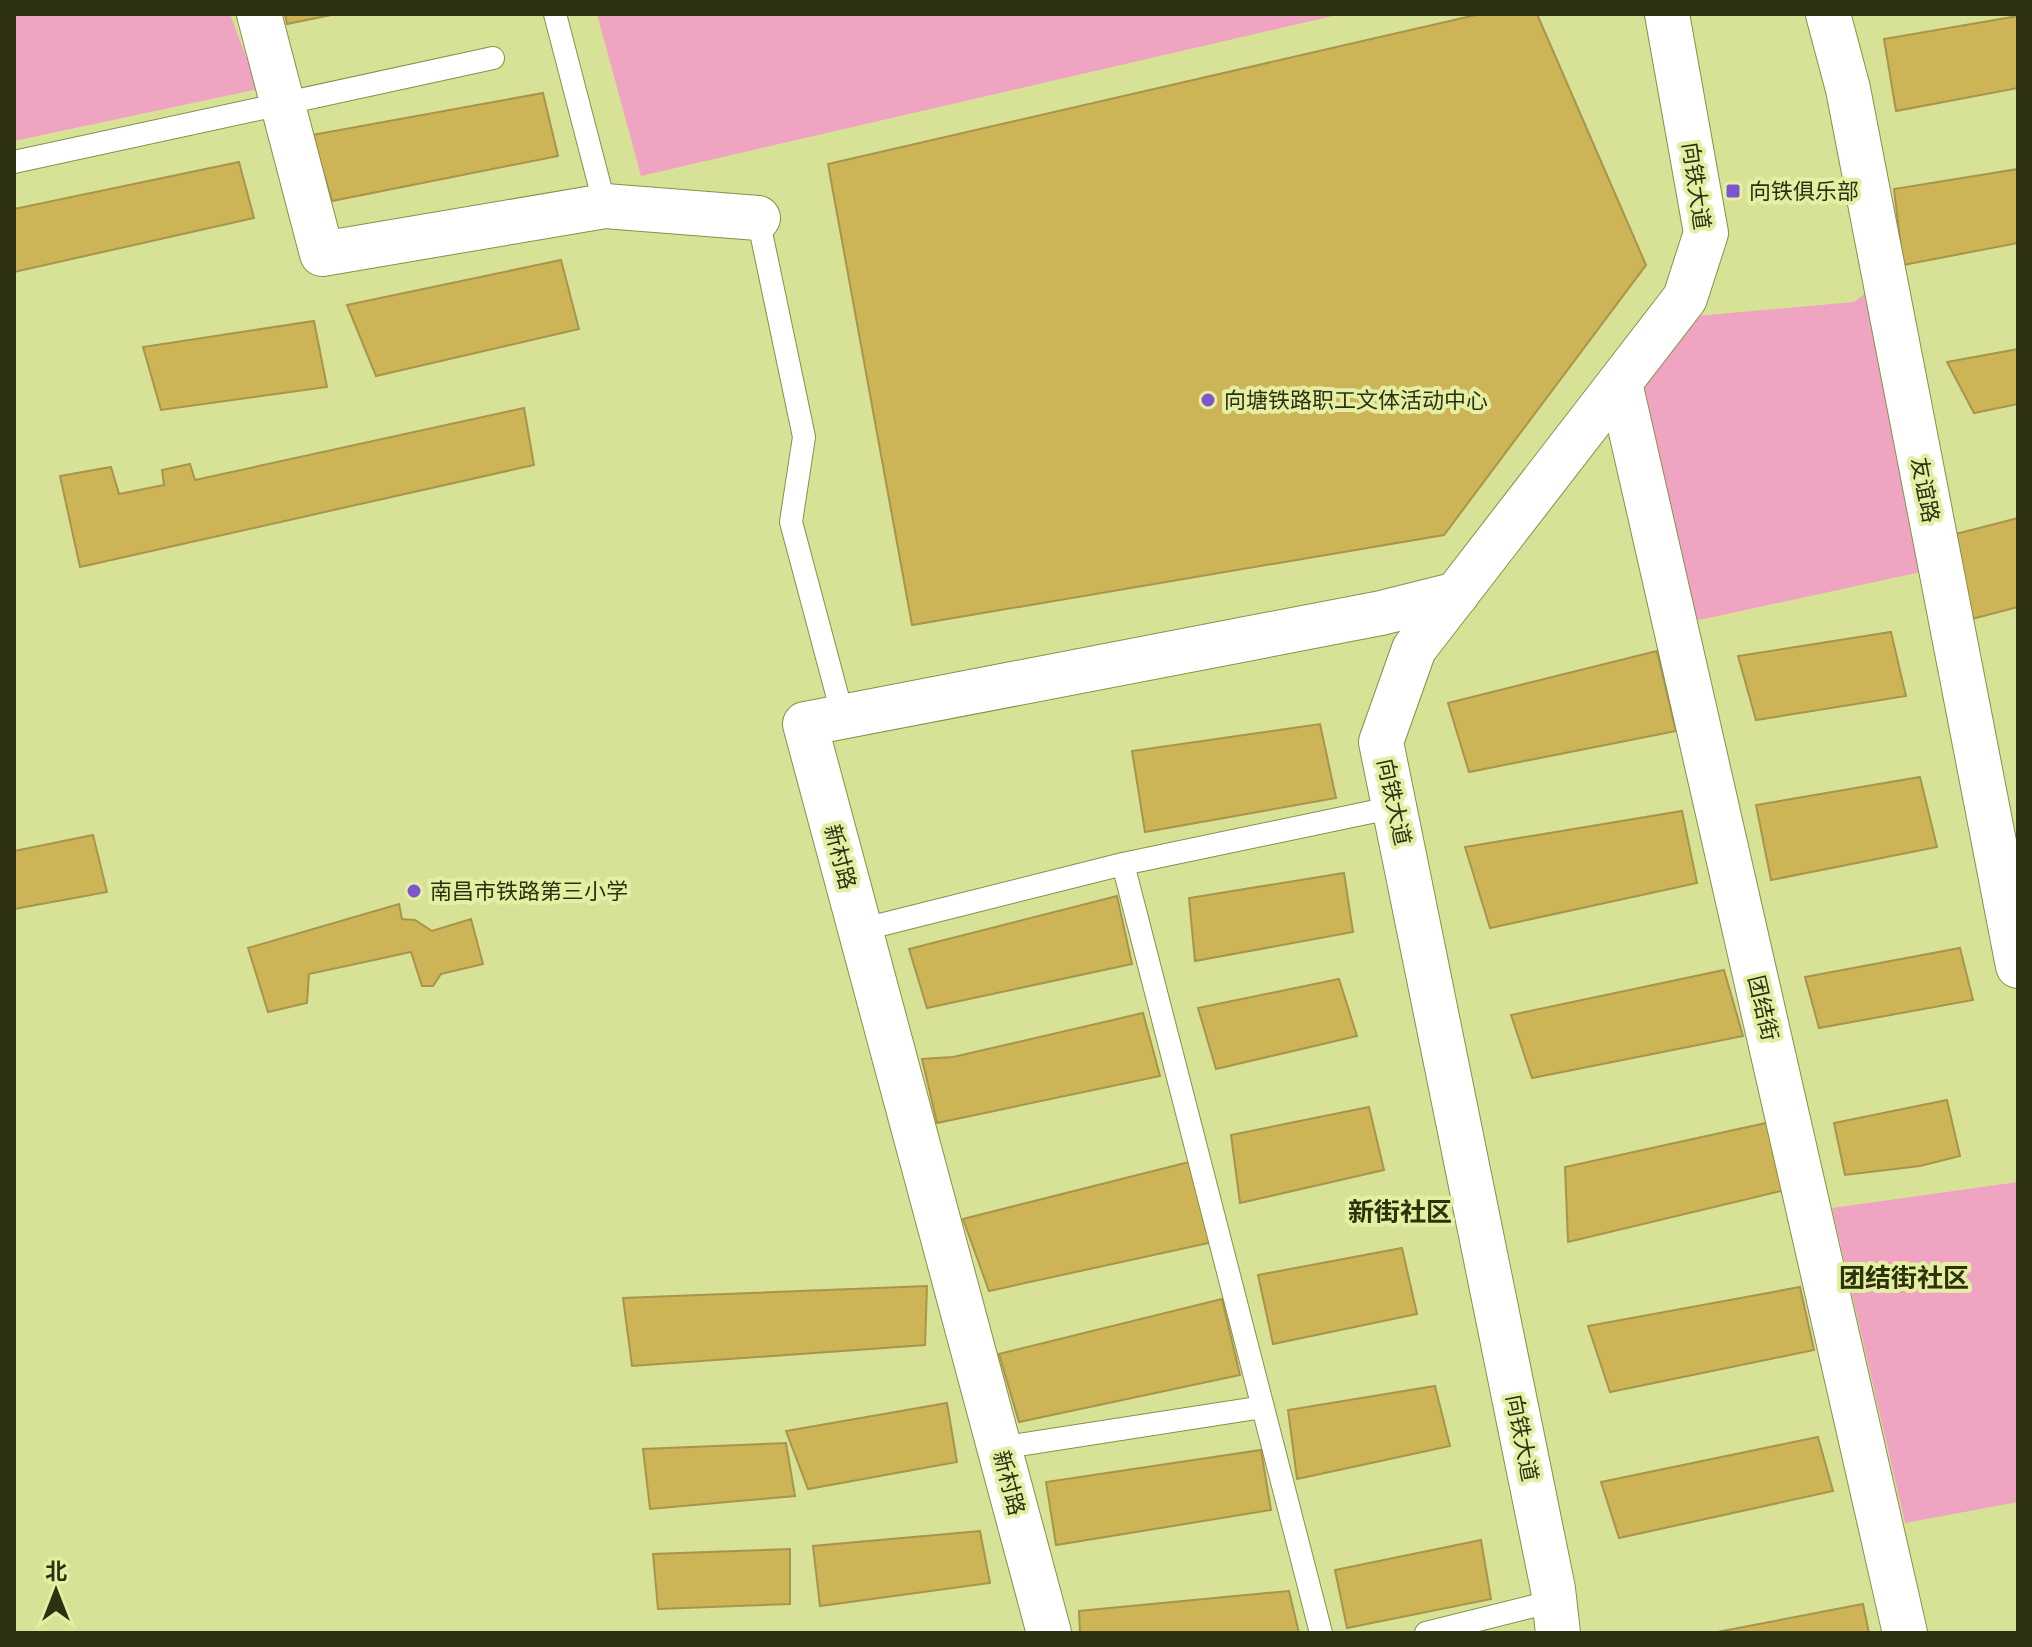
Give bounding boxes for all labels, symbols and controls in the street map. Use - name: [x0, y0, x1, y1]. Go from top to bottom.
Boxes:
- street label: 向铁大道: [1677, 141, 1715, 231]
- place label: 向铁俱乐部: [1749, 178, 1859, 205]
- marker: 向铁俱乐部: [1724, 182, 1742, 200]
- place label: 向塘铁路职工文体活动中心: [1224, 387, 1488, 414]
- marker: 向塘铁路职工文体活动中心: [1199, 391, 1217, 409]
- street label: 友谊路: [1905, 455, 1945, 525]
- street label: 向铁大道: [1372, 756, 1416, 848]
- street label: 新村路: [818, 822, 862, 892]
- place label: 南昌市铁路第三小学: [430, 878, 628, 905]
- marker: 南昌市铁路第三小学: [405, 882, 423, 900]
- street label: 团结街: [1742, 973, 1784, 1043]
- district label: 新街社区: [1348, 1197, 1452, 1228]
- district label: 团结街社区: [1839, 1263, 1969, 1294]
- street label: 向铁大道: [1500, 1392, 1544, 1484]
- street label: 新村路: [987, 1448, 1031, 1518]
- north arrow: [16, 1551, 96, 1631]
- text: 北: [45, 1558, 67, 1585]

